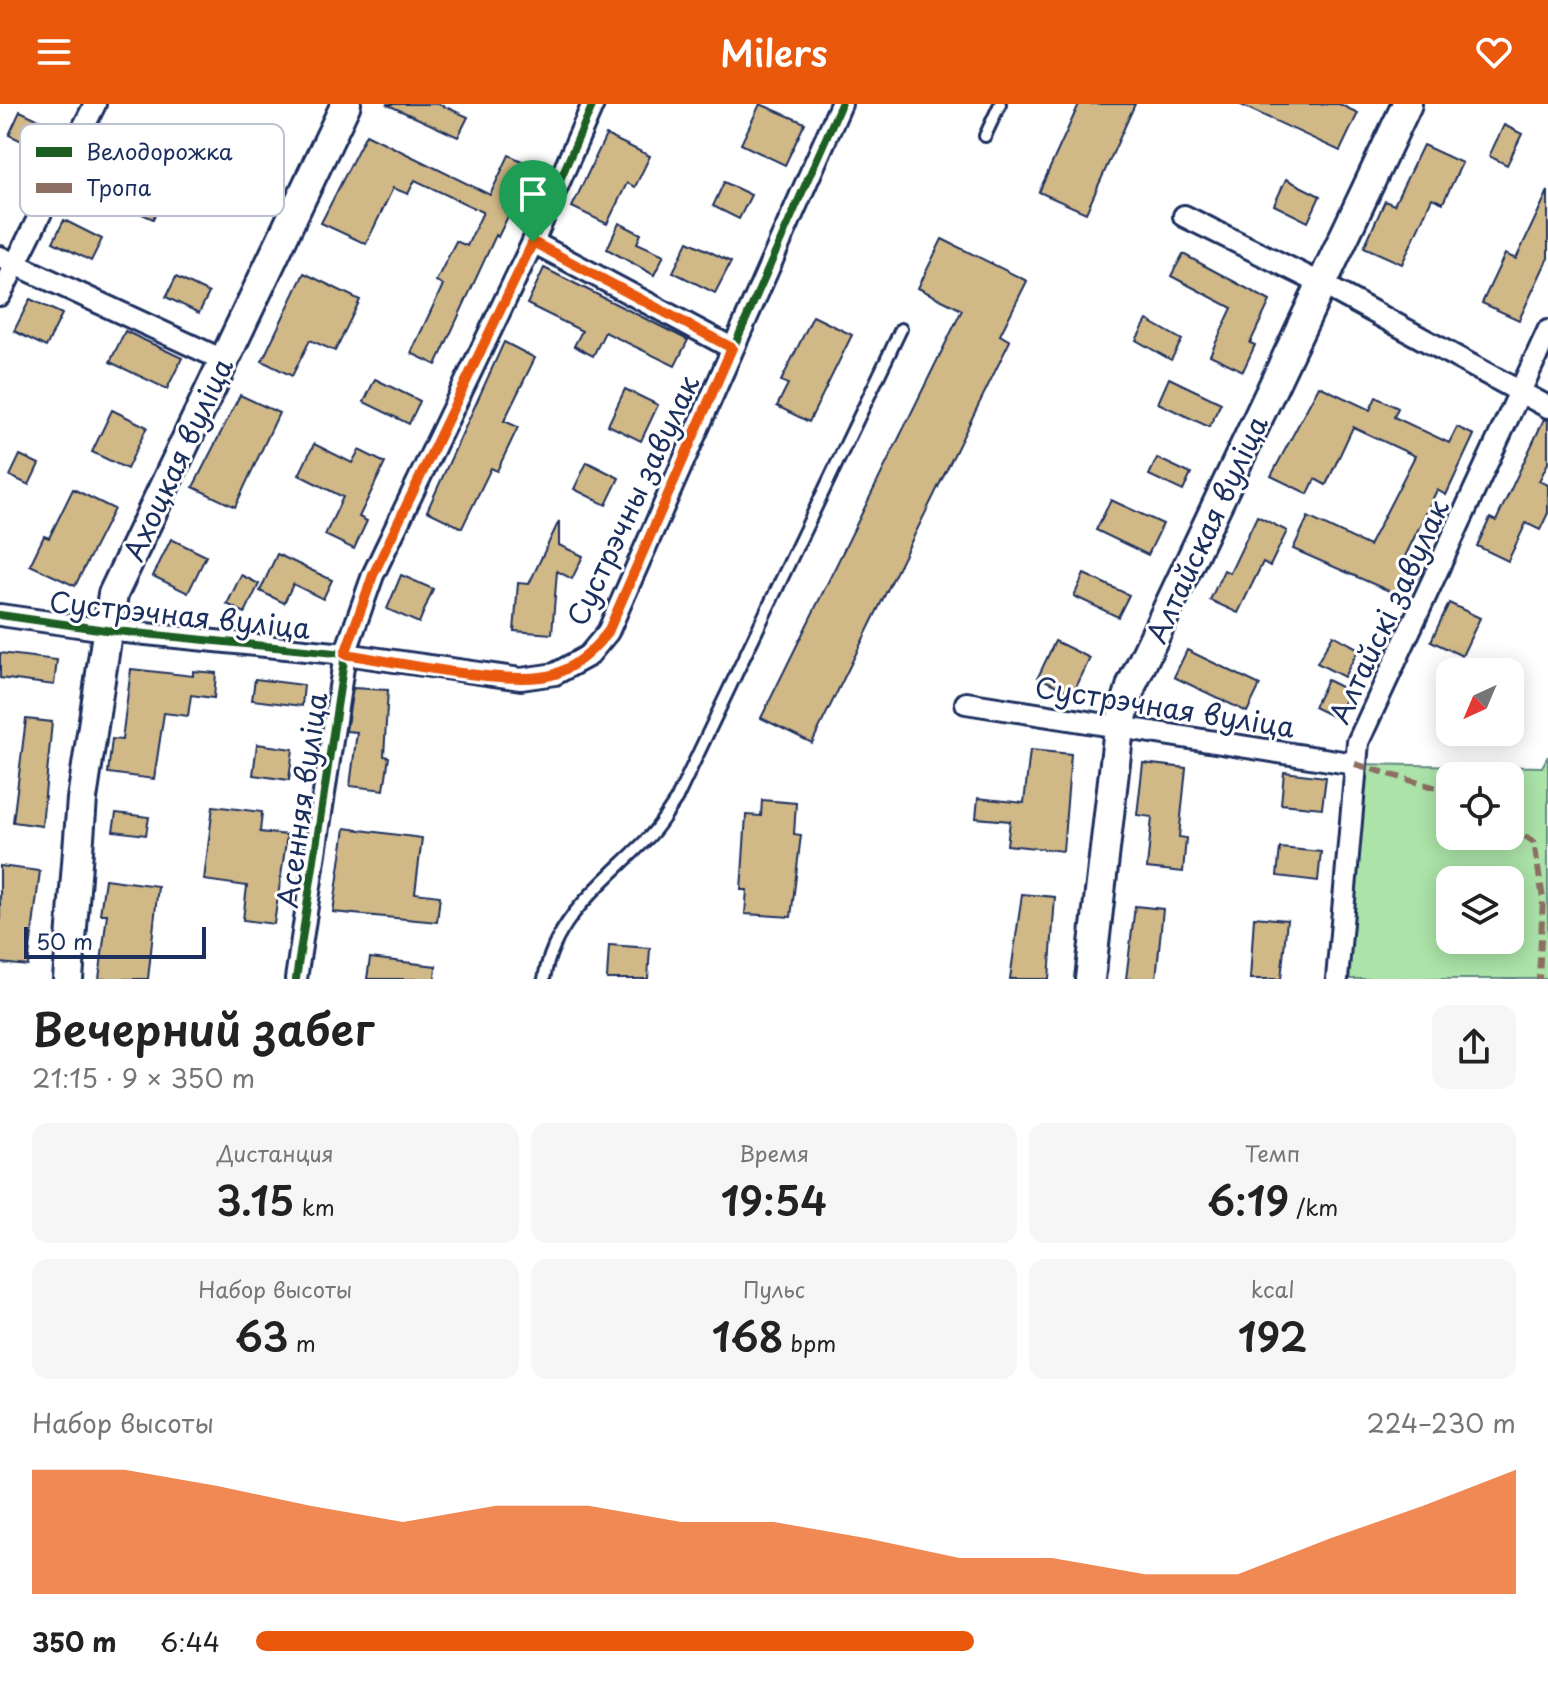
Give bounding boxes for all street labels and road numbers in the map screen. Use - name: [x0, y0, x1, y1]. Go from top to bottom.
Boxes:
- street label: Ахоцкая вуліца: [111, 349, 243, 568]
- street label: Сустрэчны завулак: [555, 367, 709, 633]
- street label: Алтайская вуліца: [1134, 407, 1278, 650]
- street label: Алтайскі завулак: [1317, 491, 1459, 730]
- street label: Сустрэчная вуліца: [47, 579, 314, 649]
- street label: Сустрэчная вуліца: [1032, 664, 1299, 748]
- street label: Асенняя вуліца: [265, 688, 338, 911]

